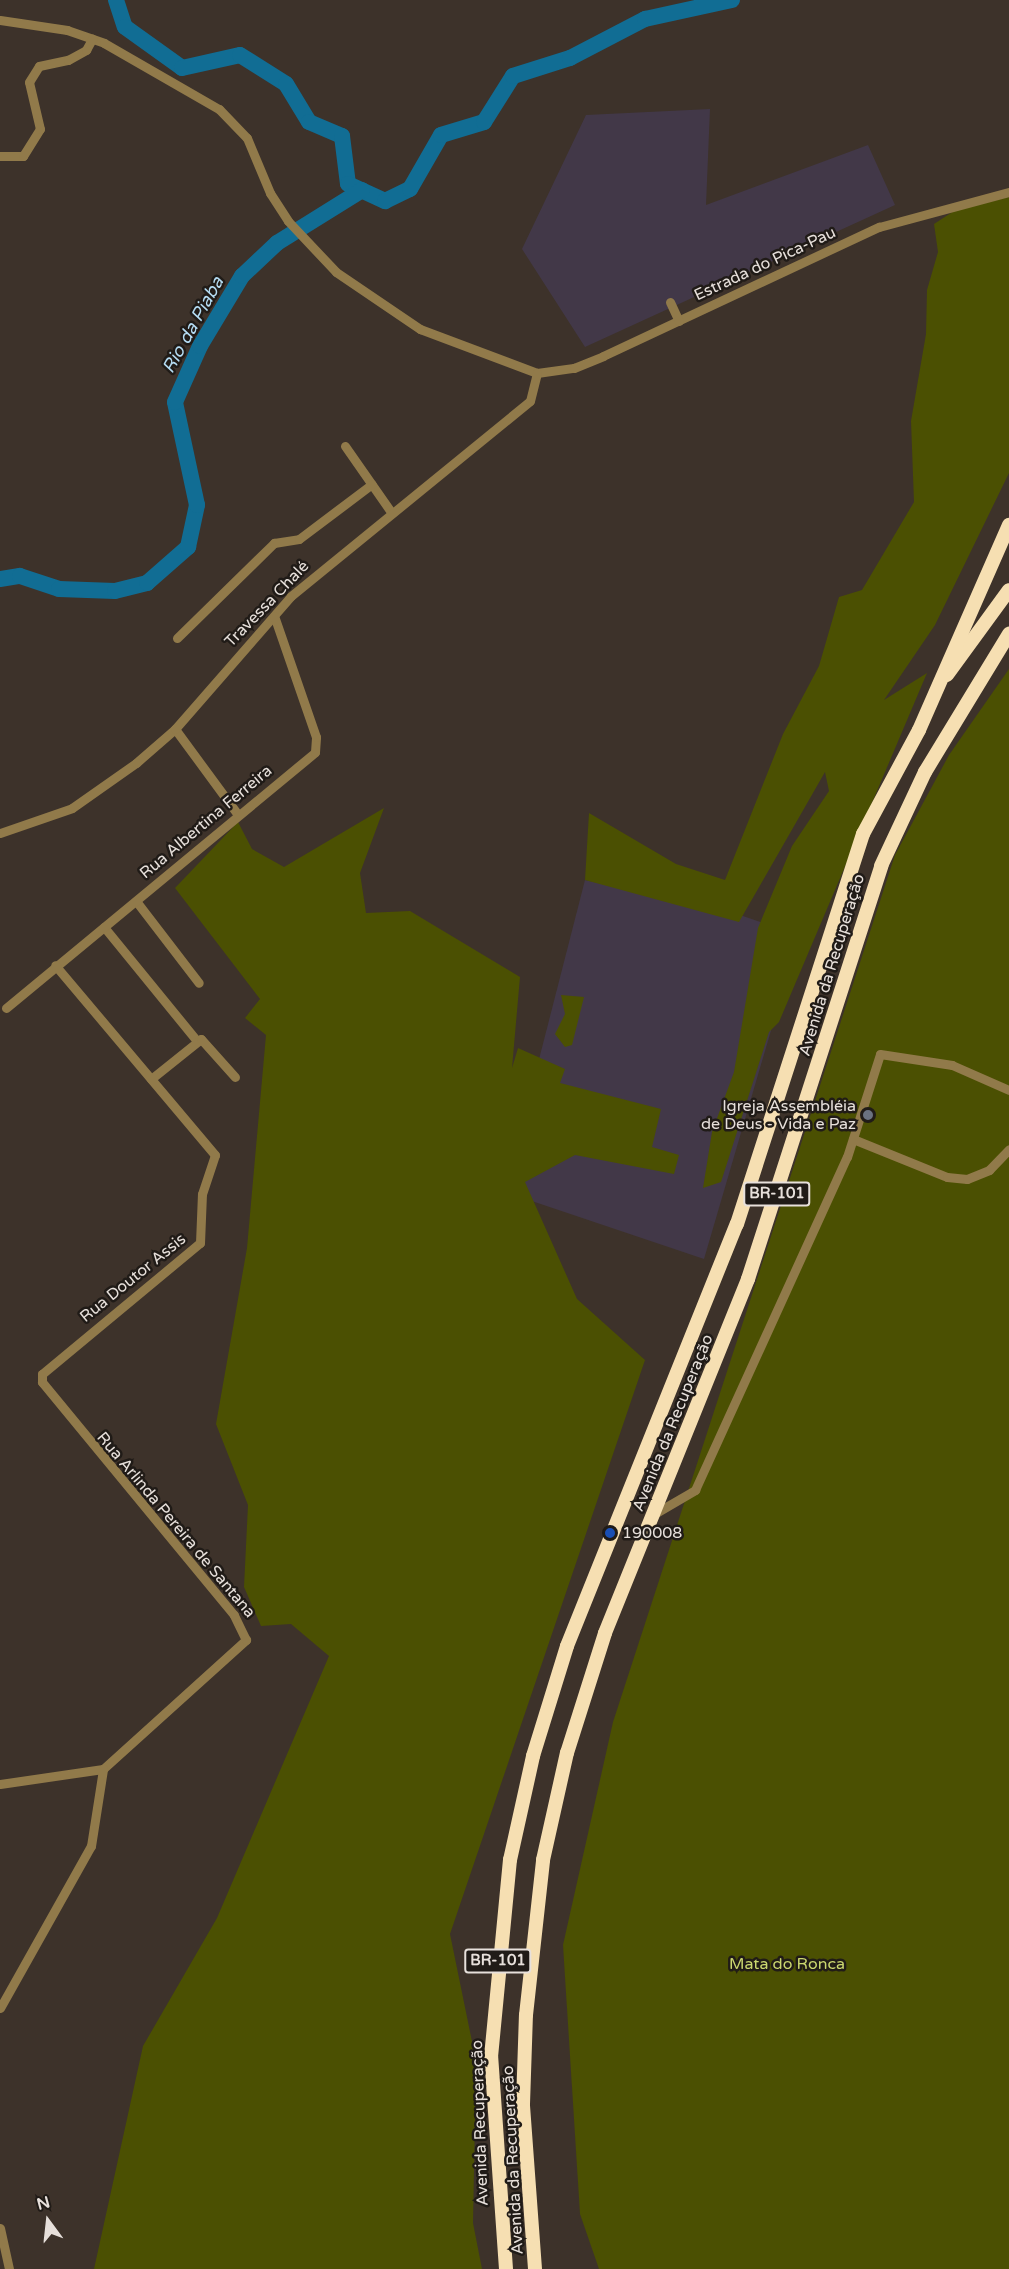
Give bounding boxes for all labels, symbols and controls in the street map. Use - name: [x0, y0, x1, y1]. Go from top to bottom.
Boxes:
- street label: Estrada do Pica-Pau: [691, 223, 839, 305]
- water label: Rio da Piaba: [158, 273, 228, 377]
- street label: Travessa Chalé: [221, 557, 313, 651]
- street label: Rua Albertina Ferreira: [136, 761, 276, 883]
- street label: Avenida da Recuperação: [795, 872, 869, 1058]
- place label: Igreja Assembléia de Deus - Vida e Paz: [701, 1096, 856, 1134]
- marker: Igreja Assembléia de Deus - Vida e Paz: [861, 1108, 875, 1122]
- road number: BR-101: [742, 1182, 812, 1206]
- street label: Rua Doutor Assis: [76, 1229, 190, 1327]
- street label: Avenida da Recuperação: [629, 1332, 717, 1514]
- street label: Rua Arlinda Pereira de Santana: [93, 1428, 259, 1622]
- place label: 190008: [622, 1523, 682, 1543]
- marker: 190008: [603, 1526, 617, 1540]
- road number: BR-101: [464, 1949, 532, 1973]
- park label: Mata do Ronca: [729, 1954, 845, 1974]
- street label: Avenida Recuperação: [468, 2040, 492, 2206]
- street label: Avenida da Recuperação: [498, 2065, 528, 2255]
- north arrow: [18, 2191, 78, 2251]
- text: N: [35, 2192, 52, 2215]

